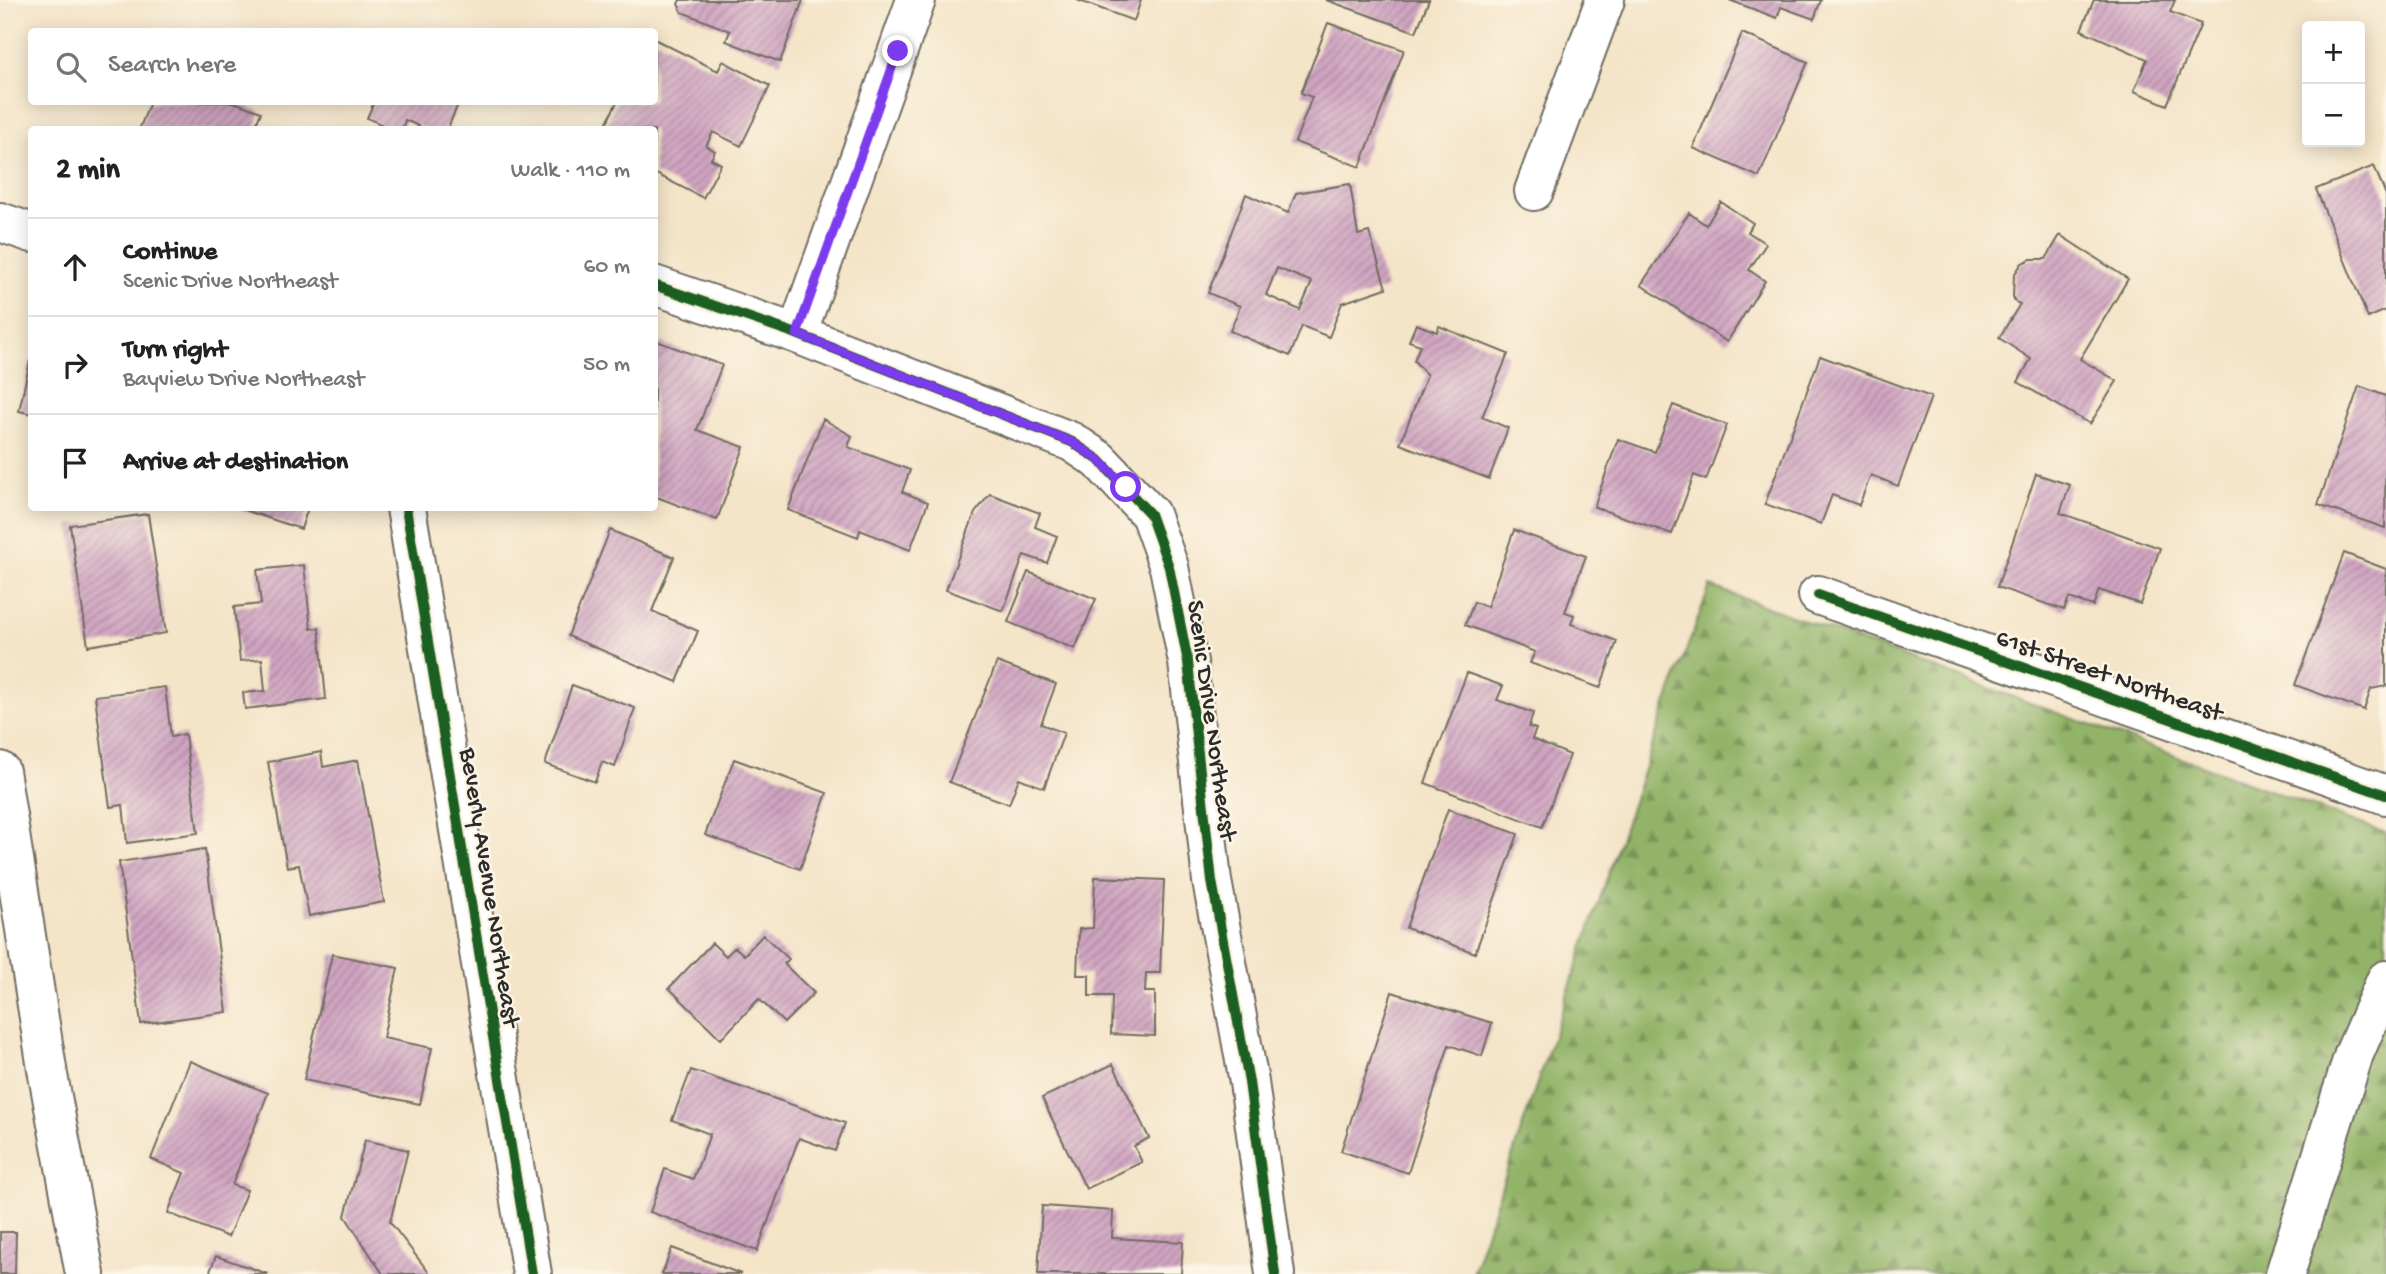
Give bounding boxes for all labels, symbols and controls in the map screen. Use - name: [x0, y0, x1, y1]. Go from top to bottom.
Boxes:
- map controls: [2302, 21, 2365, 147]
- button: +: [2302, 21, 2365, 84]
- search box: [28, 28, 658, 105]
- route end: [882, 35, 913, 66]
- icon: search: [52, 48, 90, 86]
- text: Search here: [108, 51, 236, 82]
- button: −: [2302, 84, 2365, 147]
- text: 2 min: [56, 154, 120, 189]
- text: Walk · 110 m: [511, 158, 630, 185]
- text: Continue: [123, 238, 217, 269]
- icon: ahead: [56, 248, 94, 286]
- text: 60 m: [584, 254, 630, 281]
- text: Scenic Drive Northeast: [123, 269, 337, 296]
- text: Turn right: [123, 336, 227, 367]
- icon: right: [56, 346, 94, 384]
- text: 50 m: [583, 352, 630, 379]
- text: Bayview Drive Northeast: [123, 367, 364, 394]
- icon: arrive: [56, 444, 94, 482]
- text: Arrive at destination: [123, 448, 348, 479]
- route start: [1110, 471, 1141, 502]
- street label: Scenic Drive Northeast: [1177, 598, 1242, 845]
- street label: 61st Street Northeast: [1991, 624, 2228, 731]
- street label: Beverly Avenue Northeast: [450, 745, 525, 1032]

